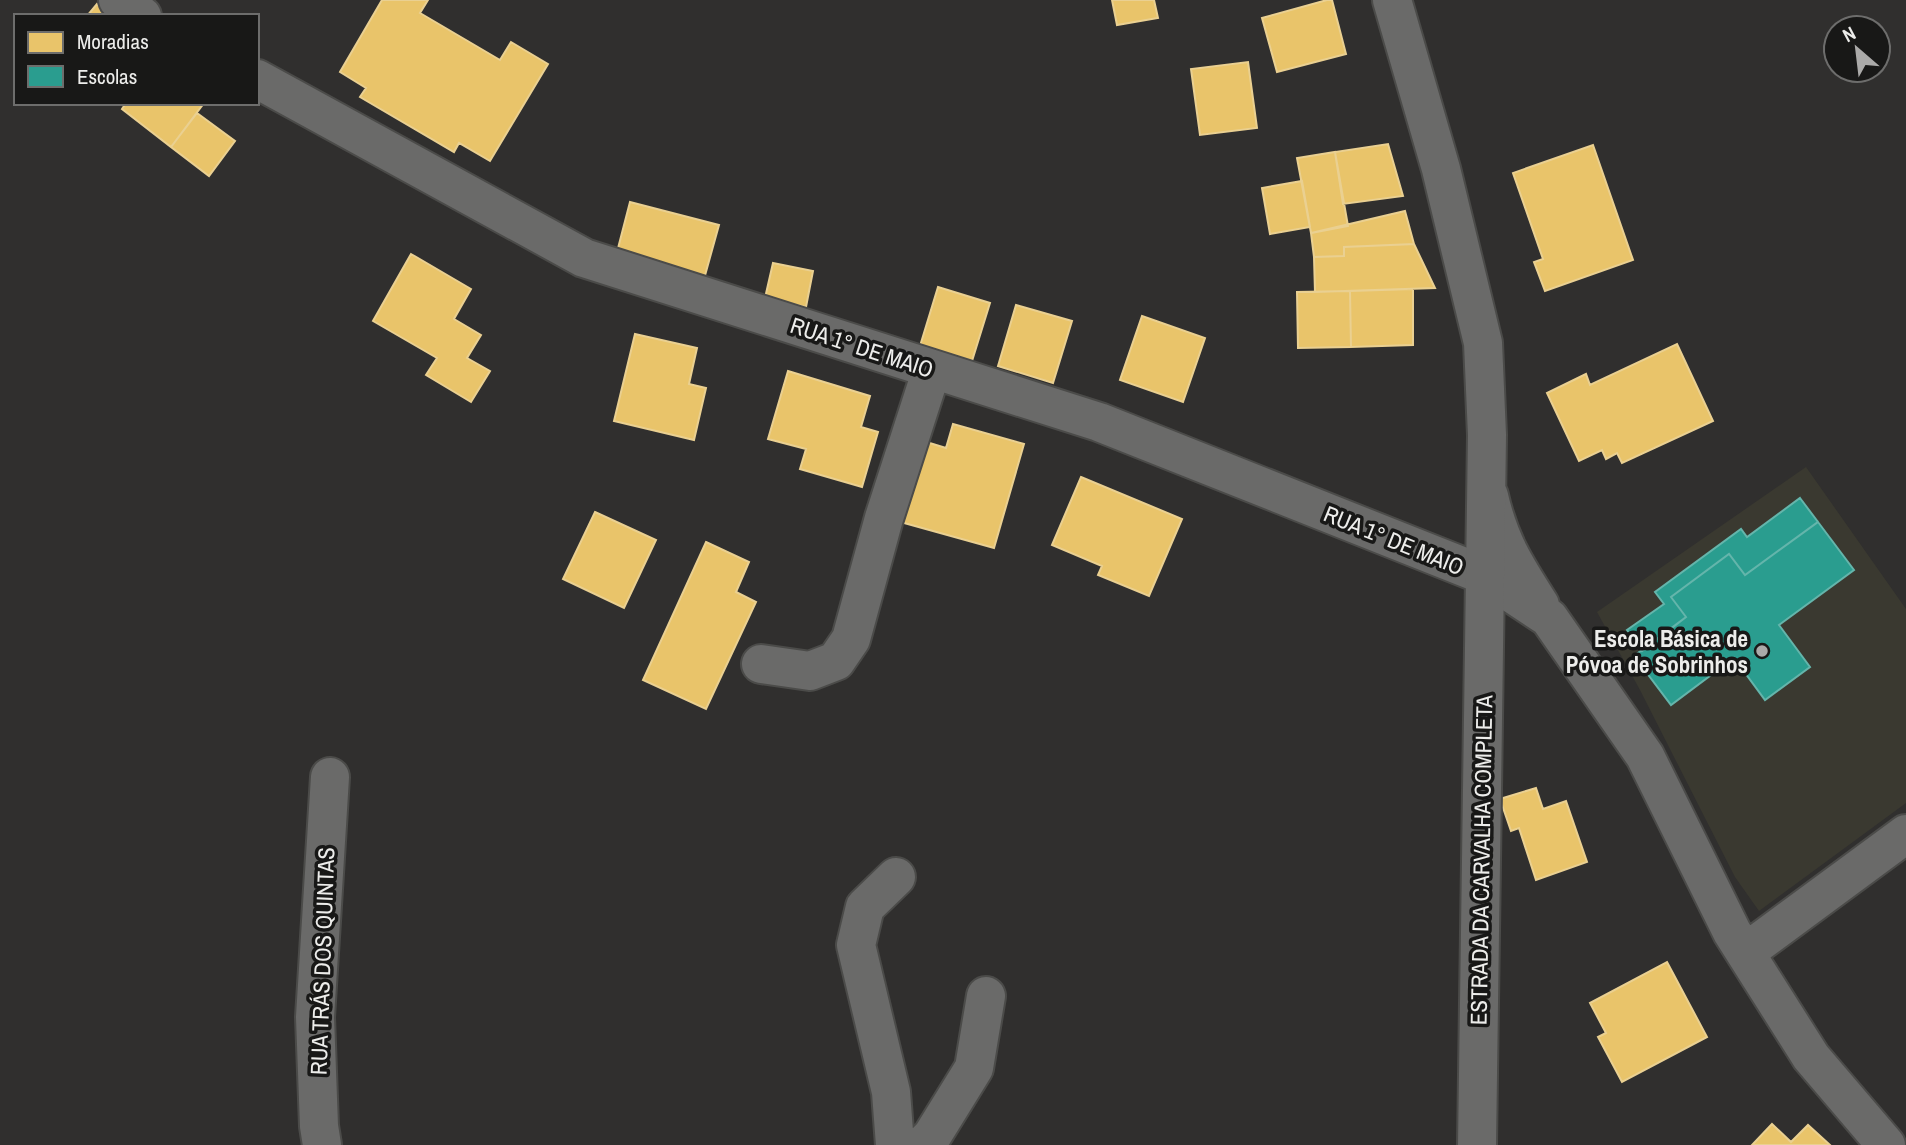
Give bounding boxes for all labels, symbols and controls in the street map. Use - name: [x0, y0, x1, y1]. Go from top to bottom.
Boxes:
- legend: [14, 14, 259, 105]
- north arrow: [1822, 14, 1892, 84]
- text: N: [1838, 20, 1860, 48]
- text: Moradias: [77, 27, 149, 56]
- text: Escolas: [77, 62, 137, 91]
- street label: RUA 1° DE MAIO: [787, 309, 937, 385]
- street label: RUA 1° DE MAIO: [1319, 498, 1469, 582]
- place label: Escola Básica de Póvoa de Sobrinhos: [1566, 623, 1748, 680]
- marker: Escola Básica de Póvoa de Sobrinhos: [1754, 643, 1770, 659]
- street label: ESTRADA DA CARVALHA COMPLETA: [1463, 694, 1499, 1025]
- street label: RUA TRÁS DOS QUINTAS: [303, 847, 341, 1075]

